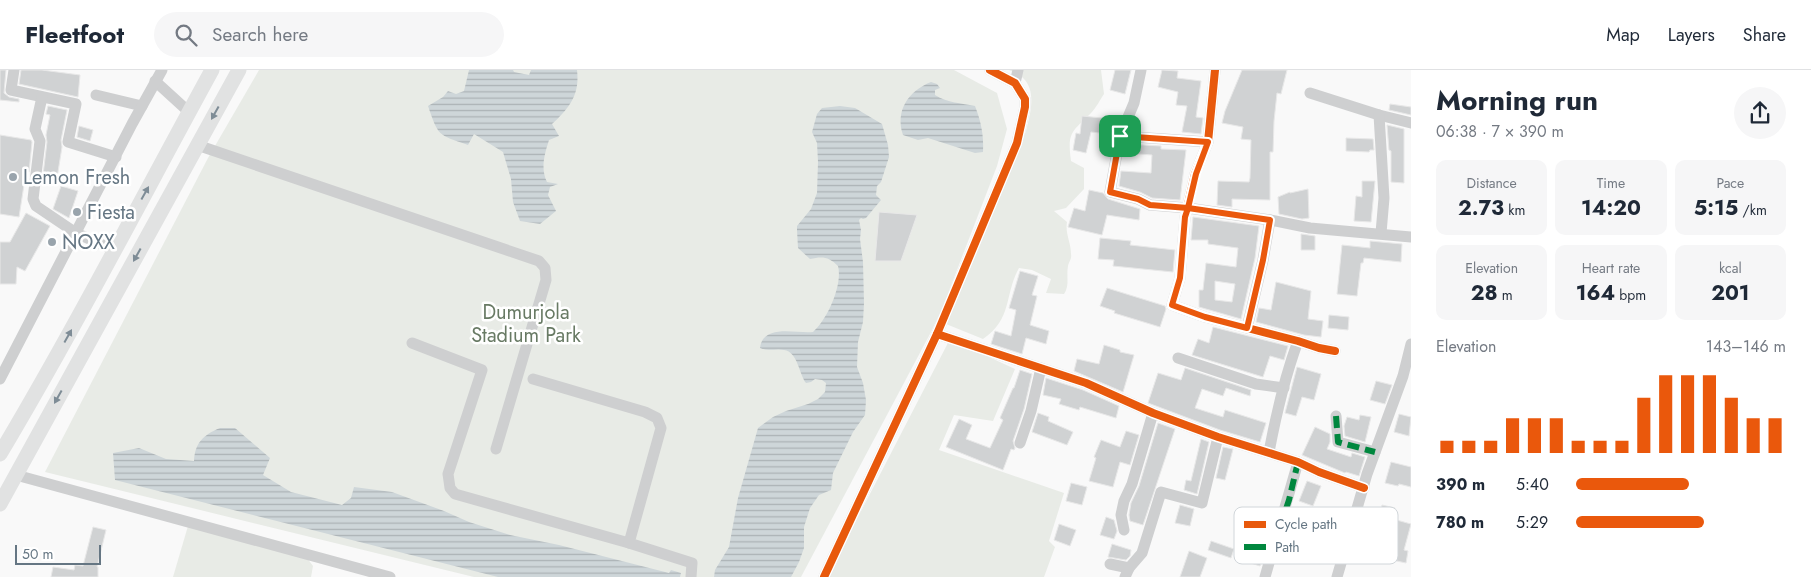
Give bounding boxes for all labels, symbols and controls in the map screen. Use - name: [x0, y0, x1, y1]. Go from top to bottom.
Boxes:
- search box: [154, 12, 504, 57]
- text: Fleetfoot: [25, 17, 124, 52]
- icon: search: [172, 21, 200, 49]
- text: Search here: [212, 21, 308, 48]
- text: Map: [1606, 22, 1640, 48]
- text: Layers: [1668, 22, 1715, 48]
- text: Share: [1743, 22, 1786, 48]
- text: Morning run: [1436, 80, 1598, 121]
- button: share: [1734, 87, 1786, 139]
- one-way arrow: [211, 105, 219, 120]
- pin: [1099, 115, 1141, 157]
- text: 06:38 · 7 × 390 m: [1436, 120, 1564, 143]
- icon: arrive: [1106, 122, 1134, 150]
- place label: Lemon Fresh: [23, 163, 130, 192]
- marker: Lemon Fresh: [7, 171, 19, 183]
- text: Distance: [1467, 173, 1517, 193]
- text: Time: [1597, 173, 1625, 193]
- text: Pace: [1716, 173, 1744, 193]
- one-way arrow: [140, 186, 149, 199]
- text: 2.73: [1458, 193, 1504, 223]
- text: 14:20: [1581, 193, 1641, 223]
- text: 5:15: [1694, 193, 1738, 223]
- place label: Fiesta: [87, 198, 135, 227]
- text: km: [1504, 200, 1525, 220]
- text: /km: [1738, 200, 1767, 220]
- marker: Fiesta: [71, 206, 83, 218]
- place label: NOXX: [62, 228, 115, 257]
- marker: NOXX: [46, 236, 58, 248]
- one-way arrow: [132, 248, 141, 262]
- text: Elevation: [1465, 258, 1518, 278]
- text: Heart rate: [1582, 258, 1640, 278]
- text: kcal: [1719, 258, 1742, 278]
- text: 28: [1471, 278, 1498, 308]
- text: 164: [1576, 278, 1615, 308]
- text: 201: [1711, 278, 1750, 308]
- text: m: [1498, 285, 1513, 305]
- text: bpm: [1615, 285, 1646, 305]
- park label: Dumurjola Stadium Park: [471, 298, 581, 350]
- one-way arrow: [64, 329, 72, 343]
- text: Elevation: [1436, 335, 1496, 358]
- text: 143–146 m: [1706, 335, 1786, 358]
- one-way arrow: [54, 390, 62, 405]
- text: 390 m: [1436, 473, 1485, 496]
- text: 5:40: [1516, 473, 1549, 496]
- legend: [1234, 507, 1398, 564]
- text: 780 m: [1436, 511, 1484, 534]
- text: 5:29: [1516, 511, 1548, 534]
- text: Cycle path: [1275, 514, 1337, 534]
- text: Path: [1275, 537, 1300, 557]
- scale bar: [15, 542, 101, 565]
- text: 50 m: [22, 544, 53, 564]

